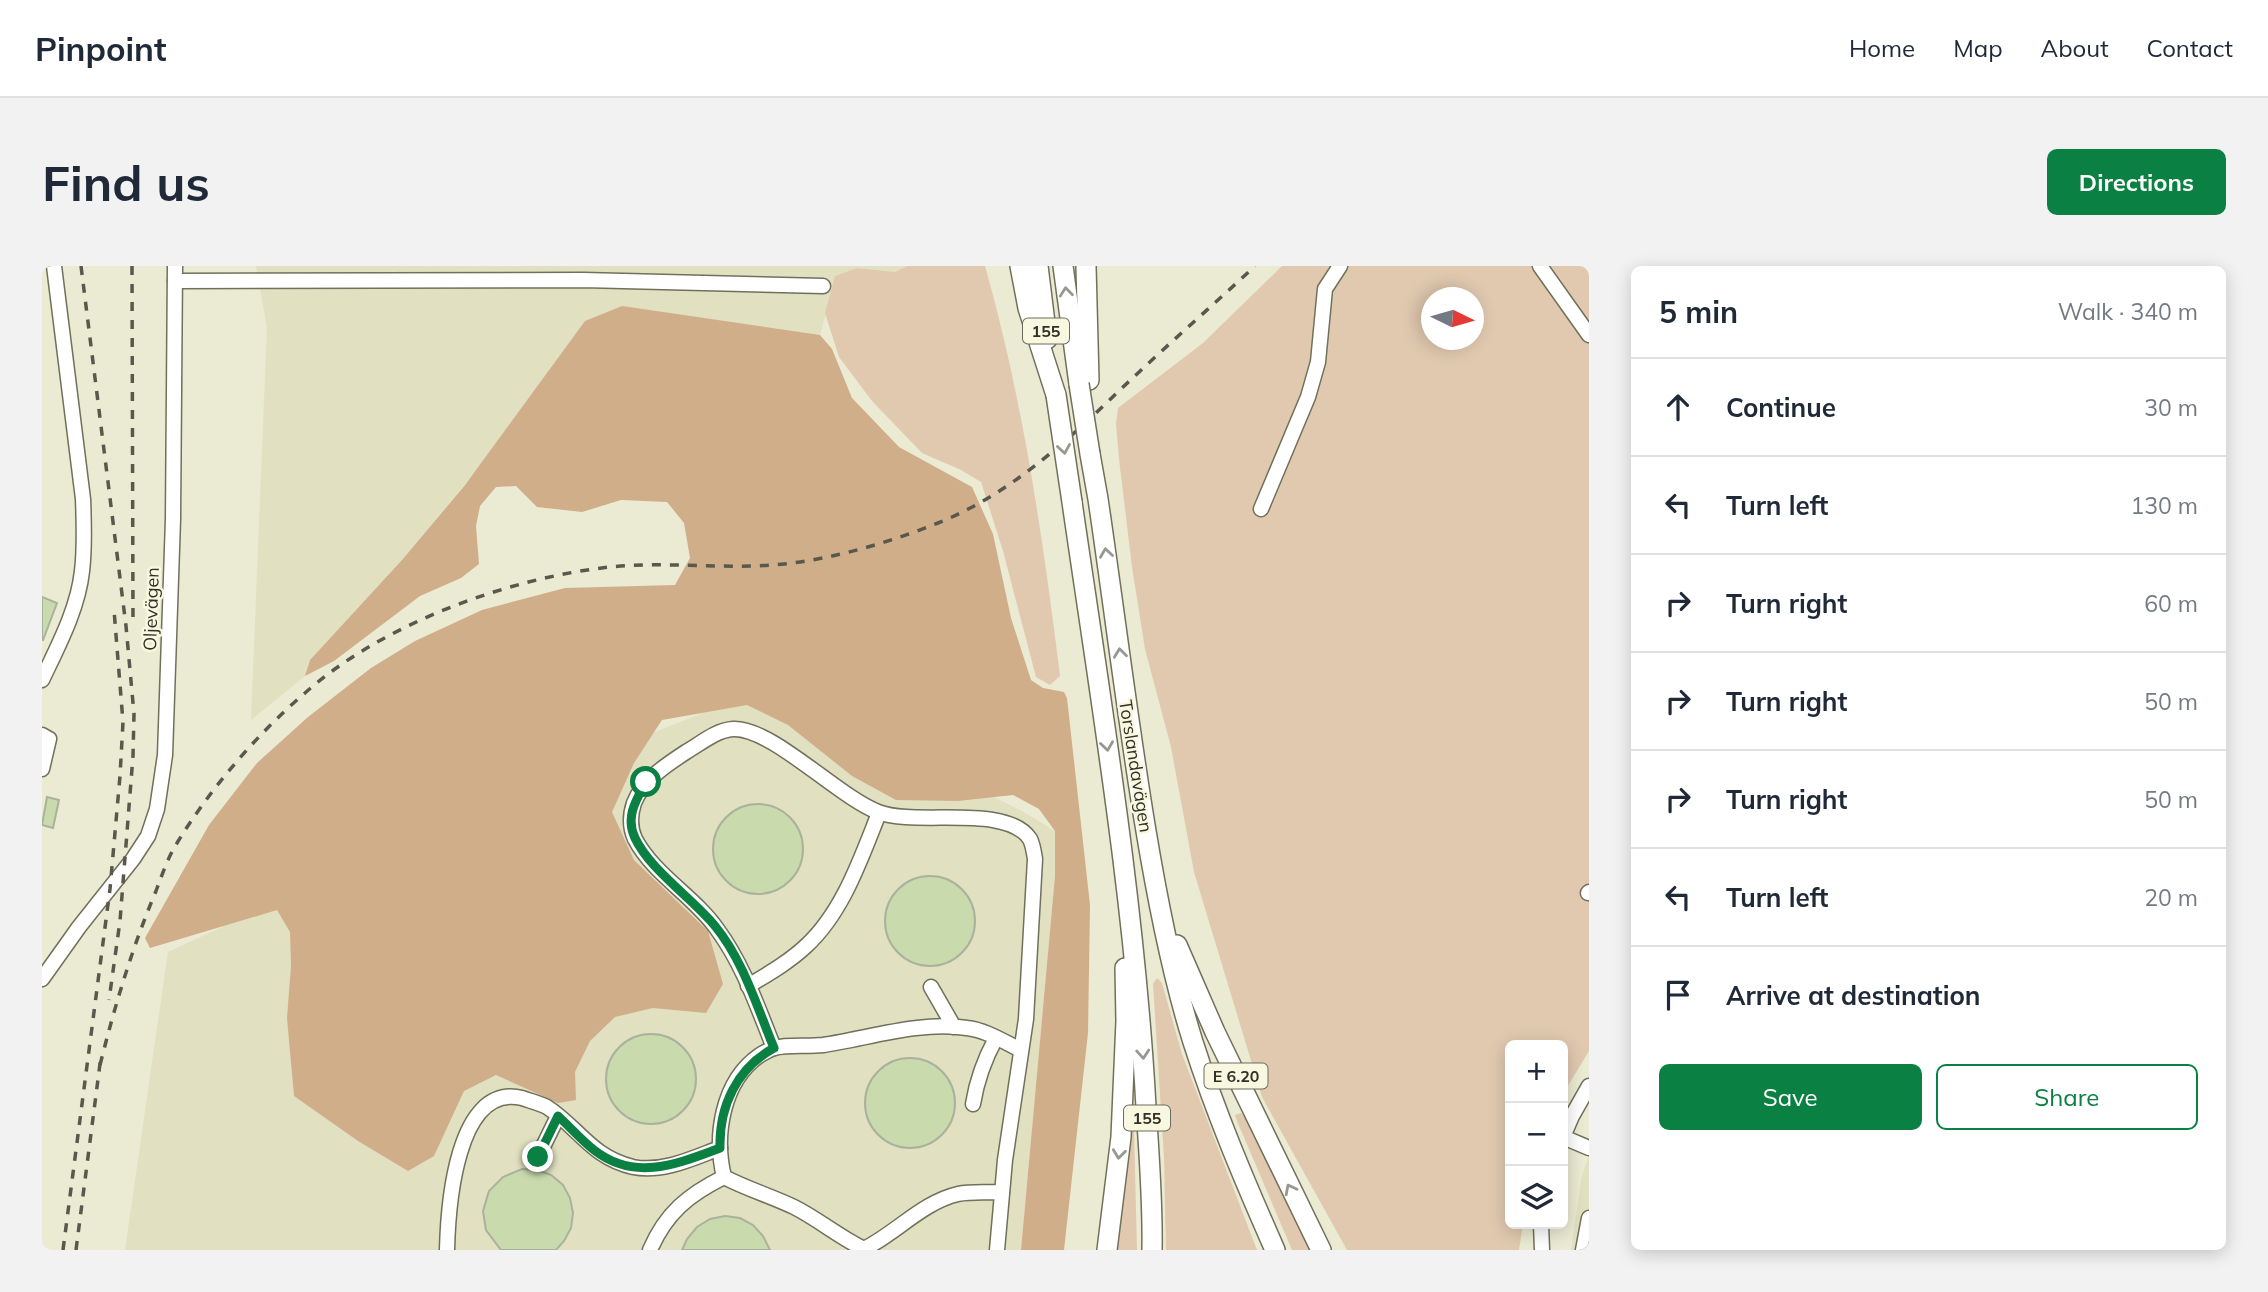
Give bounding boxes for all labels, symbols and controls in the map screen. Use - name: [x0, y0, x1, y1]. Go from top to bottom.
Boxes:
- text: Pinpoint: [35, 28, 167, 69]
- text: Home: [1849, 33, 1915, 63]
- text: Map: [1953, 33, 2003, 63]
- text: About: [2041, 33, 2109, 63]
- text: Contact: [2147, 33, 2233, 63]
- button: Directions: [2047, 149, 2226, 215]
- text: Find us: [42, 152, 210, 213]
- one-way arrow: [1059, 286, 1074, 298]
- north arrow: [1421, 287, 1484, 350]
- text: 5 min: [1659, 293, 1738, 331]
- text: Walk · 340 m: [2058, 297, 2198, 326]
- road number: 155: [1023, 319, 1069, 344]
- icon: ahead: [1659, 388, 1697, 426]
- text: Continue: [1726, 391, 1836, 424]
- text: 30 m: [2144, 393, 2198, 422]
- one-way arrow: [1056, 443, 1071, 455]
- icon: left: [1659, 486, 1697, 524]
- text: Turn left: [1726, 489, 1828, 522]
- text: 130 m: [2130, 491, 2198, 520]
- one-way arrow: [1099, 547, 1114, 559]
- street label: Oljevägen: [138, 567, 164, 651]
- icon: right: [1659, 584, 1697, 622]
- text: Turn right: [1726, 587, 1847, 620]
- text: 60 m: [2144, 589, 2198, 618]
- one-way arrow: [1112, 647, 1127, 658]
- icon: right: [1659, 682, 1697, 720]
- text: Turn right: [1726, 685, 1847, 718]
- text: 50 m: [2144, 687, 2198, 716]
- street label: Torslandavägen: [1114, 698, 1158, 834]
- one-way arrow: [1099, 740, 1114, 752]
- route start: [630, 766, 661, 797]
- icon: right: [1659, 780, 1697, 818]
- text: Turn right: [1726, 783, 1847, 816]
- text: 50 m: [2144, 785, 2198, 814]
- icon: left: [1659, 878, 1697, 916]
- text: Turn left: [1726, 881, 1828, 914]
- text: 20 m: [2144, 883, 2198, 912]
- icon: arrive: [1659, 976, 1697, 1014]
- text: Arrive at destination: [1726, 979, 1981, 1012]
- map controls: [1505, 1040, 1568, 1229]
- button: +: [1505, 1040, 1568, 1103]
- one-way arrow: [1135, 1049, 1150, 1060]
- road number: E 6.20: [1204, 1063, 1268, 1088]
- button: Save: [1659, 1064, 1922, 1130]
- button: Share: [1936, 1064, 2198, 1130]
- button: −: [1505, 1103, 1568, 1166]
- road number: 155: [1124, 1105, 1170, 1130]
- route end: [522, 1141, 553, 1172]
- one-way arrow: [1111, 1149, 1126, 1160]
- button: layers: [1505, 1166, 1568, 1229]
- one-way arrow: [1285, 1184, 1299, 1196]

